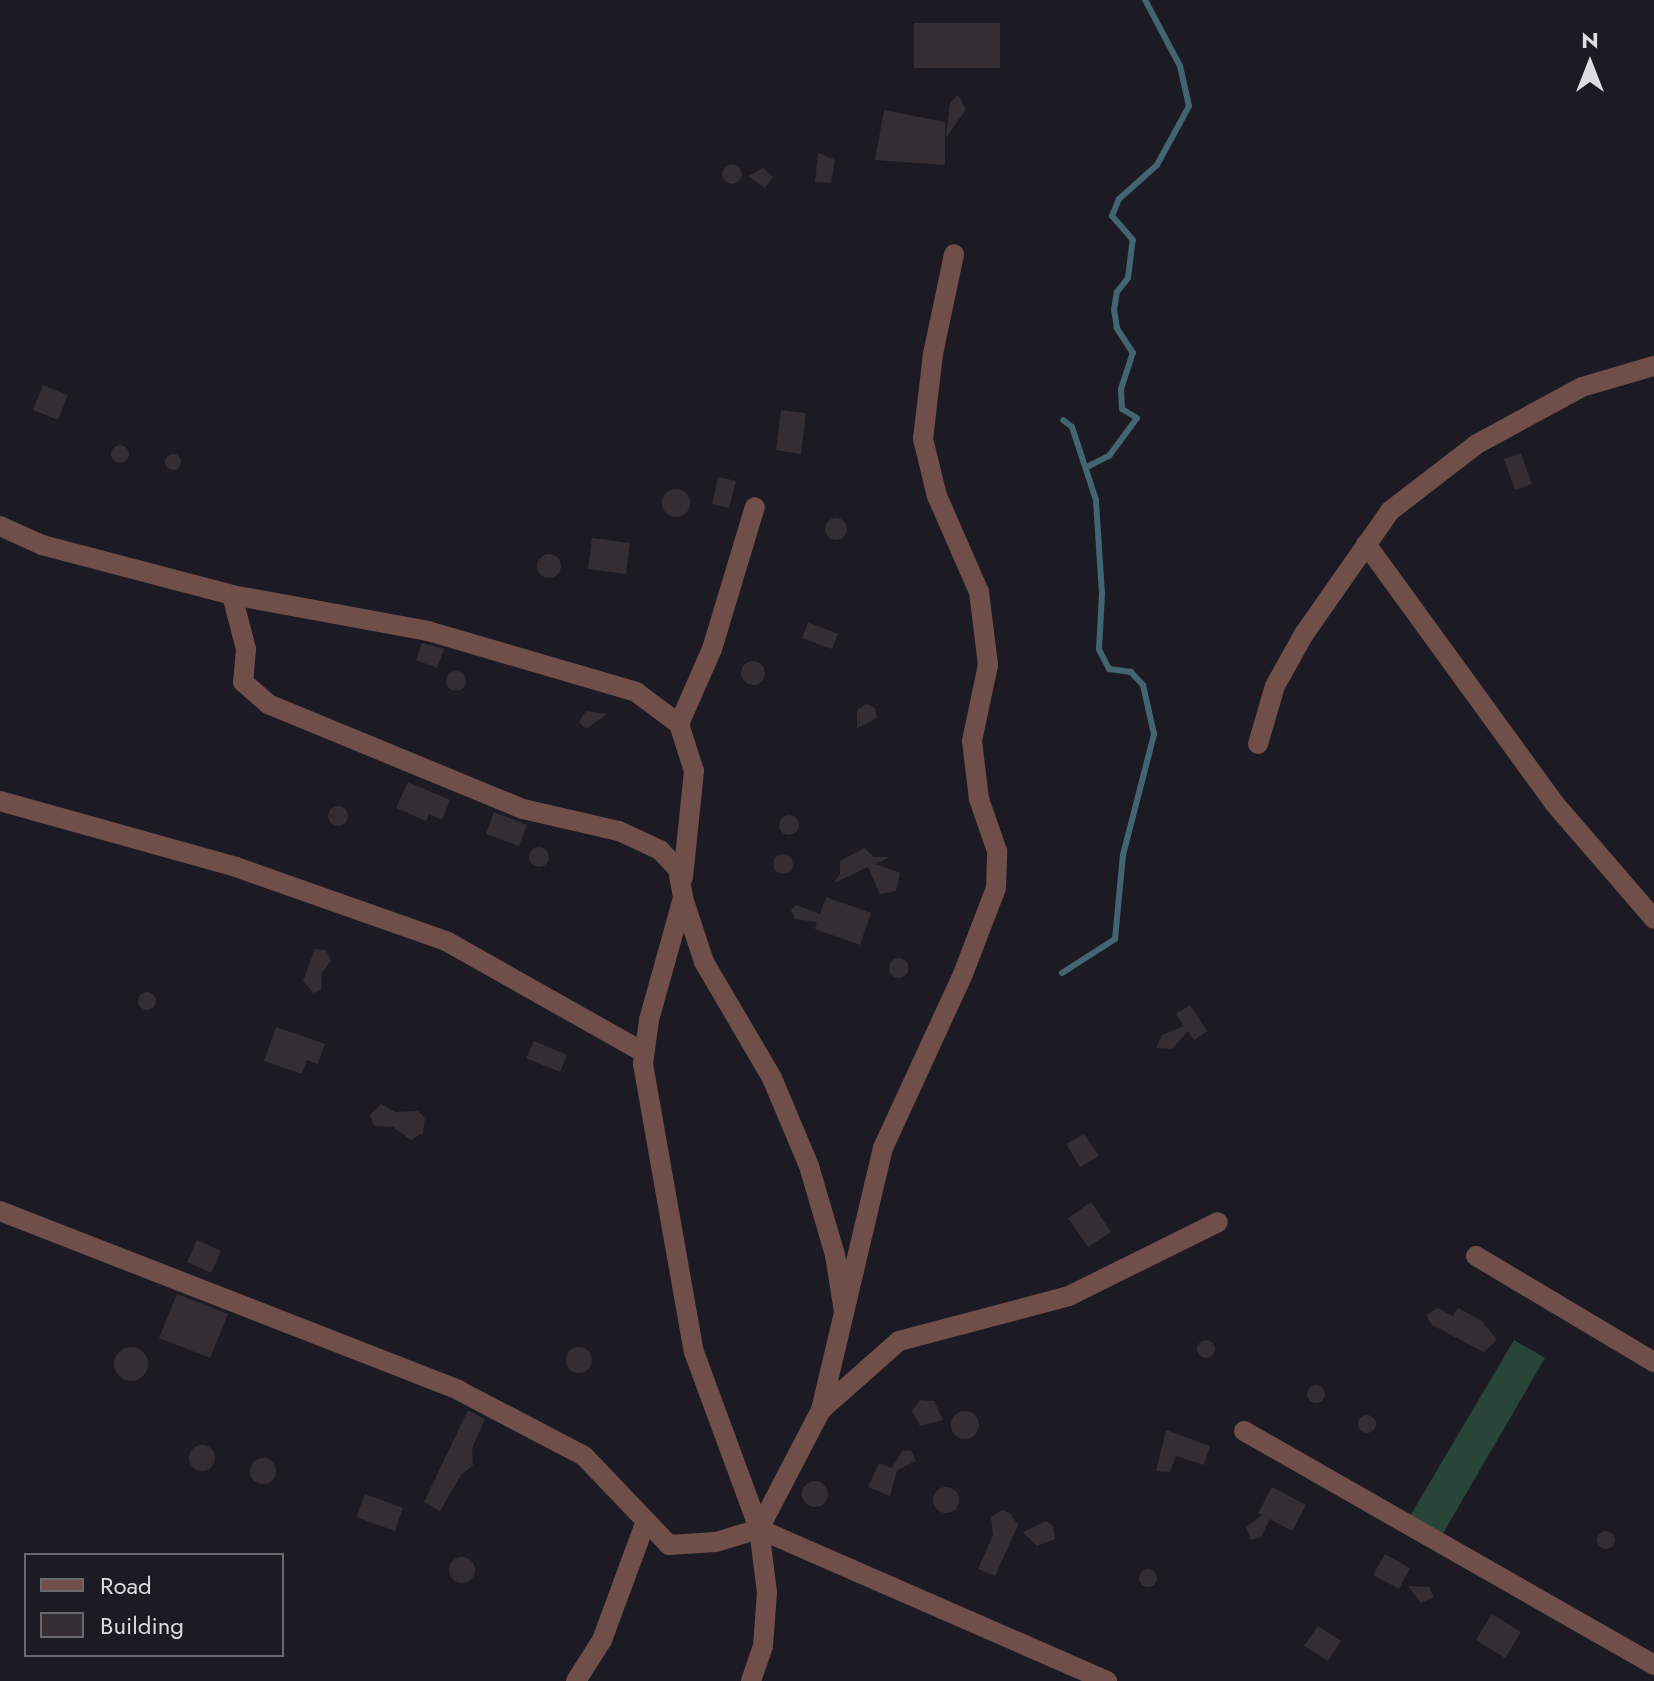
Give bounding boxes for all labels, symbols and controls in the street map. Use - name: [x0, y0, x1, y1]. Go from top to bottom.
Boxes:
- north arrow: [1550, 24, 1630, 104]
- text: N: [1581, 24, 1599, 56]
- legend: [24, 1553, 284, 1657]
- text: Road: [100, 1568, 152, 1603]
- text: Building: [100, 1608, 184, 1643]

